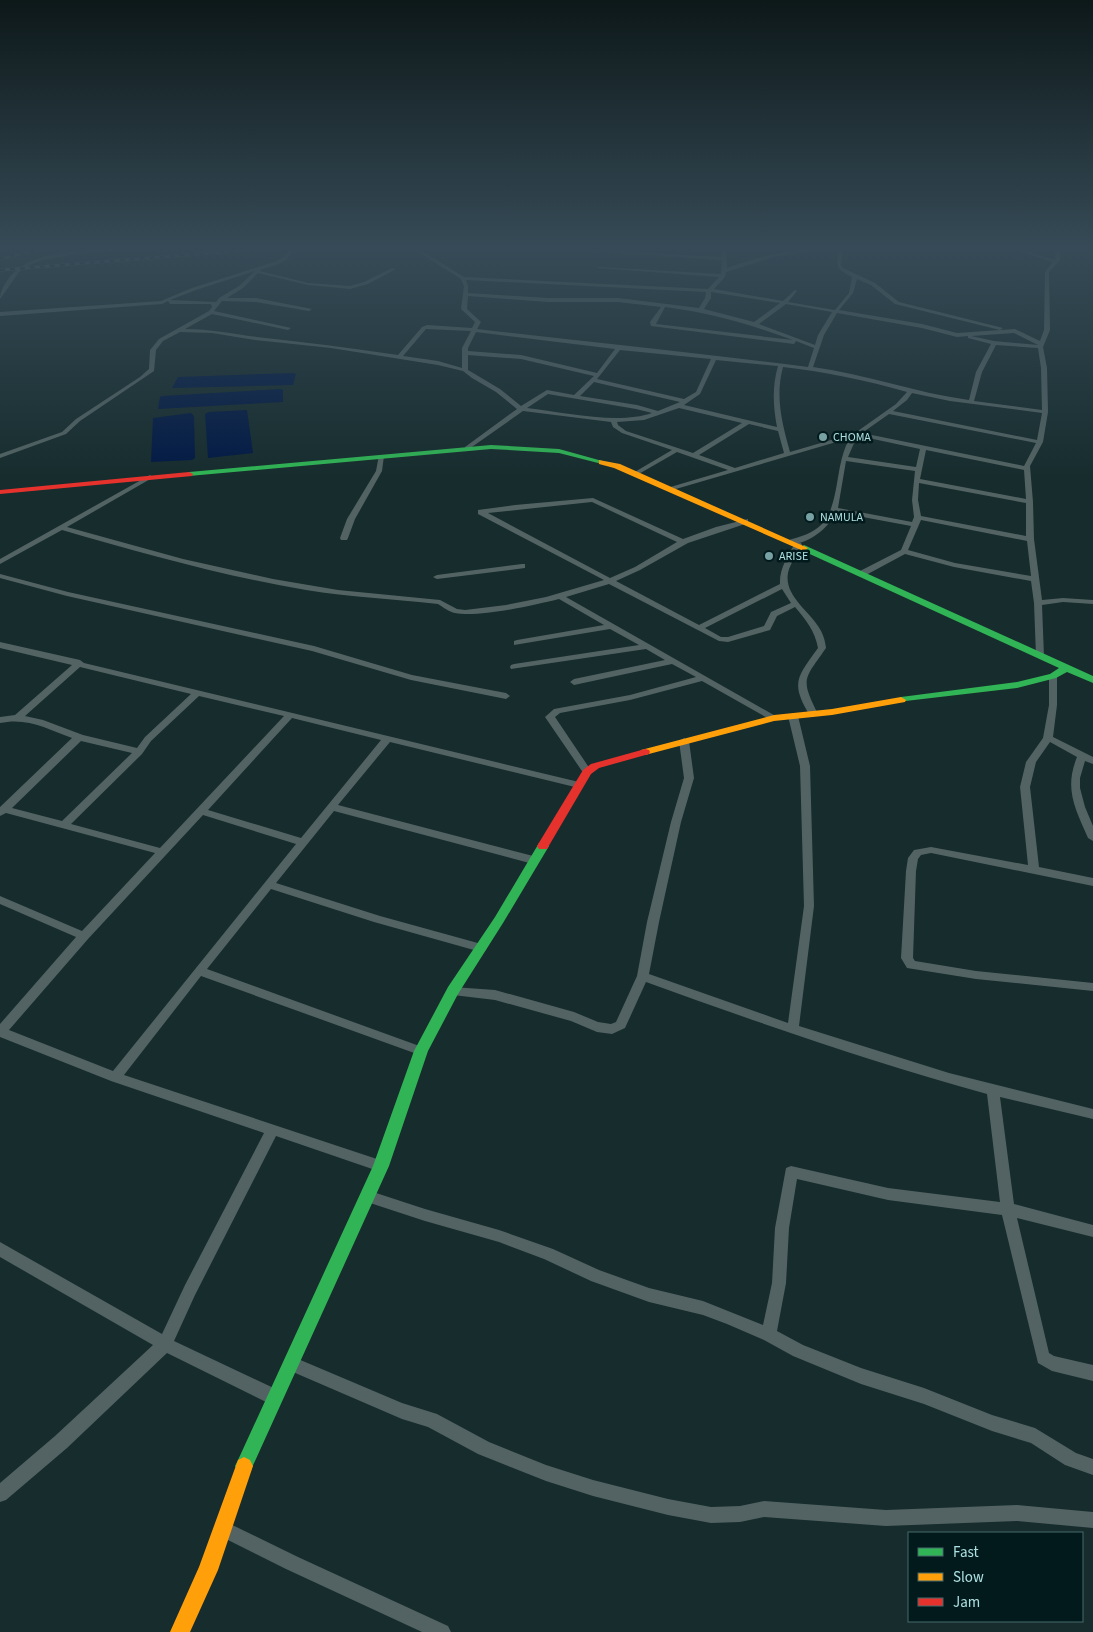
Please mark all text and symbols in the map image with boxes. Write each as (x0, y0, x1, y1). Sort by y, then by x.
place label: CHOMA (833, 429, 871, 446)
marker: CHOMA (817, 431, 829, 443)
place label: NAMULA (820, 509, 864, 526)
marker: NAMULA (804, 511, 816, 523)
place label: ARISE (779, 548, 808, 565)
marker: ARISE (763, 550, 775, 562)
legend (908, 1532, 1083, 1622)
text: Fast (953, 1542, 979, 1563)
text: Slow (953, 1567, 984, 1588)
text: Jam (953, 1592, 980, 1613)

